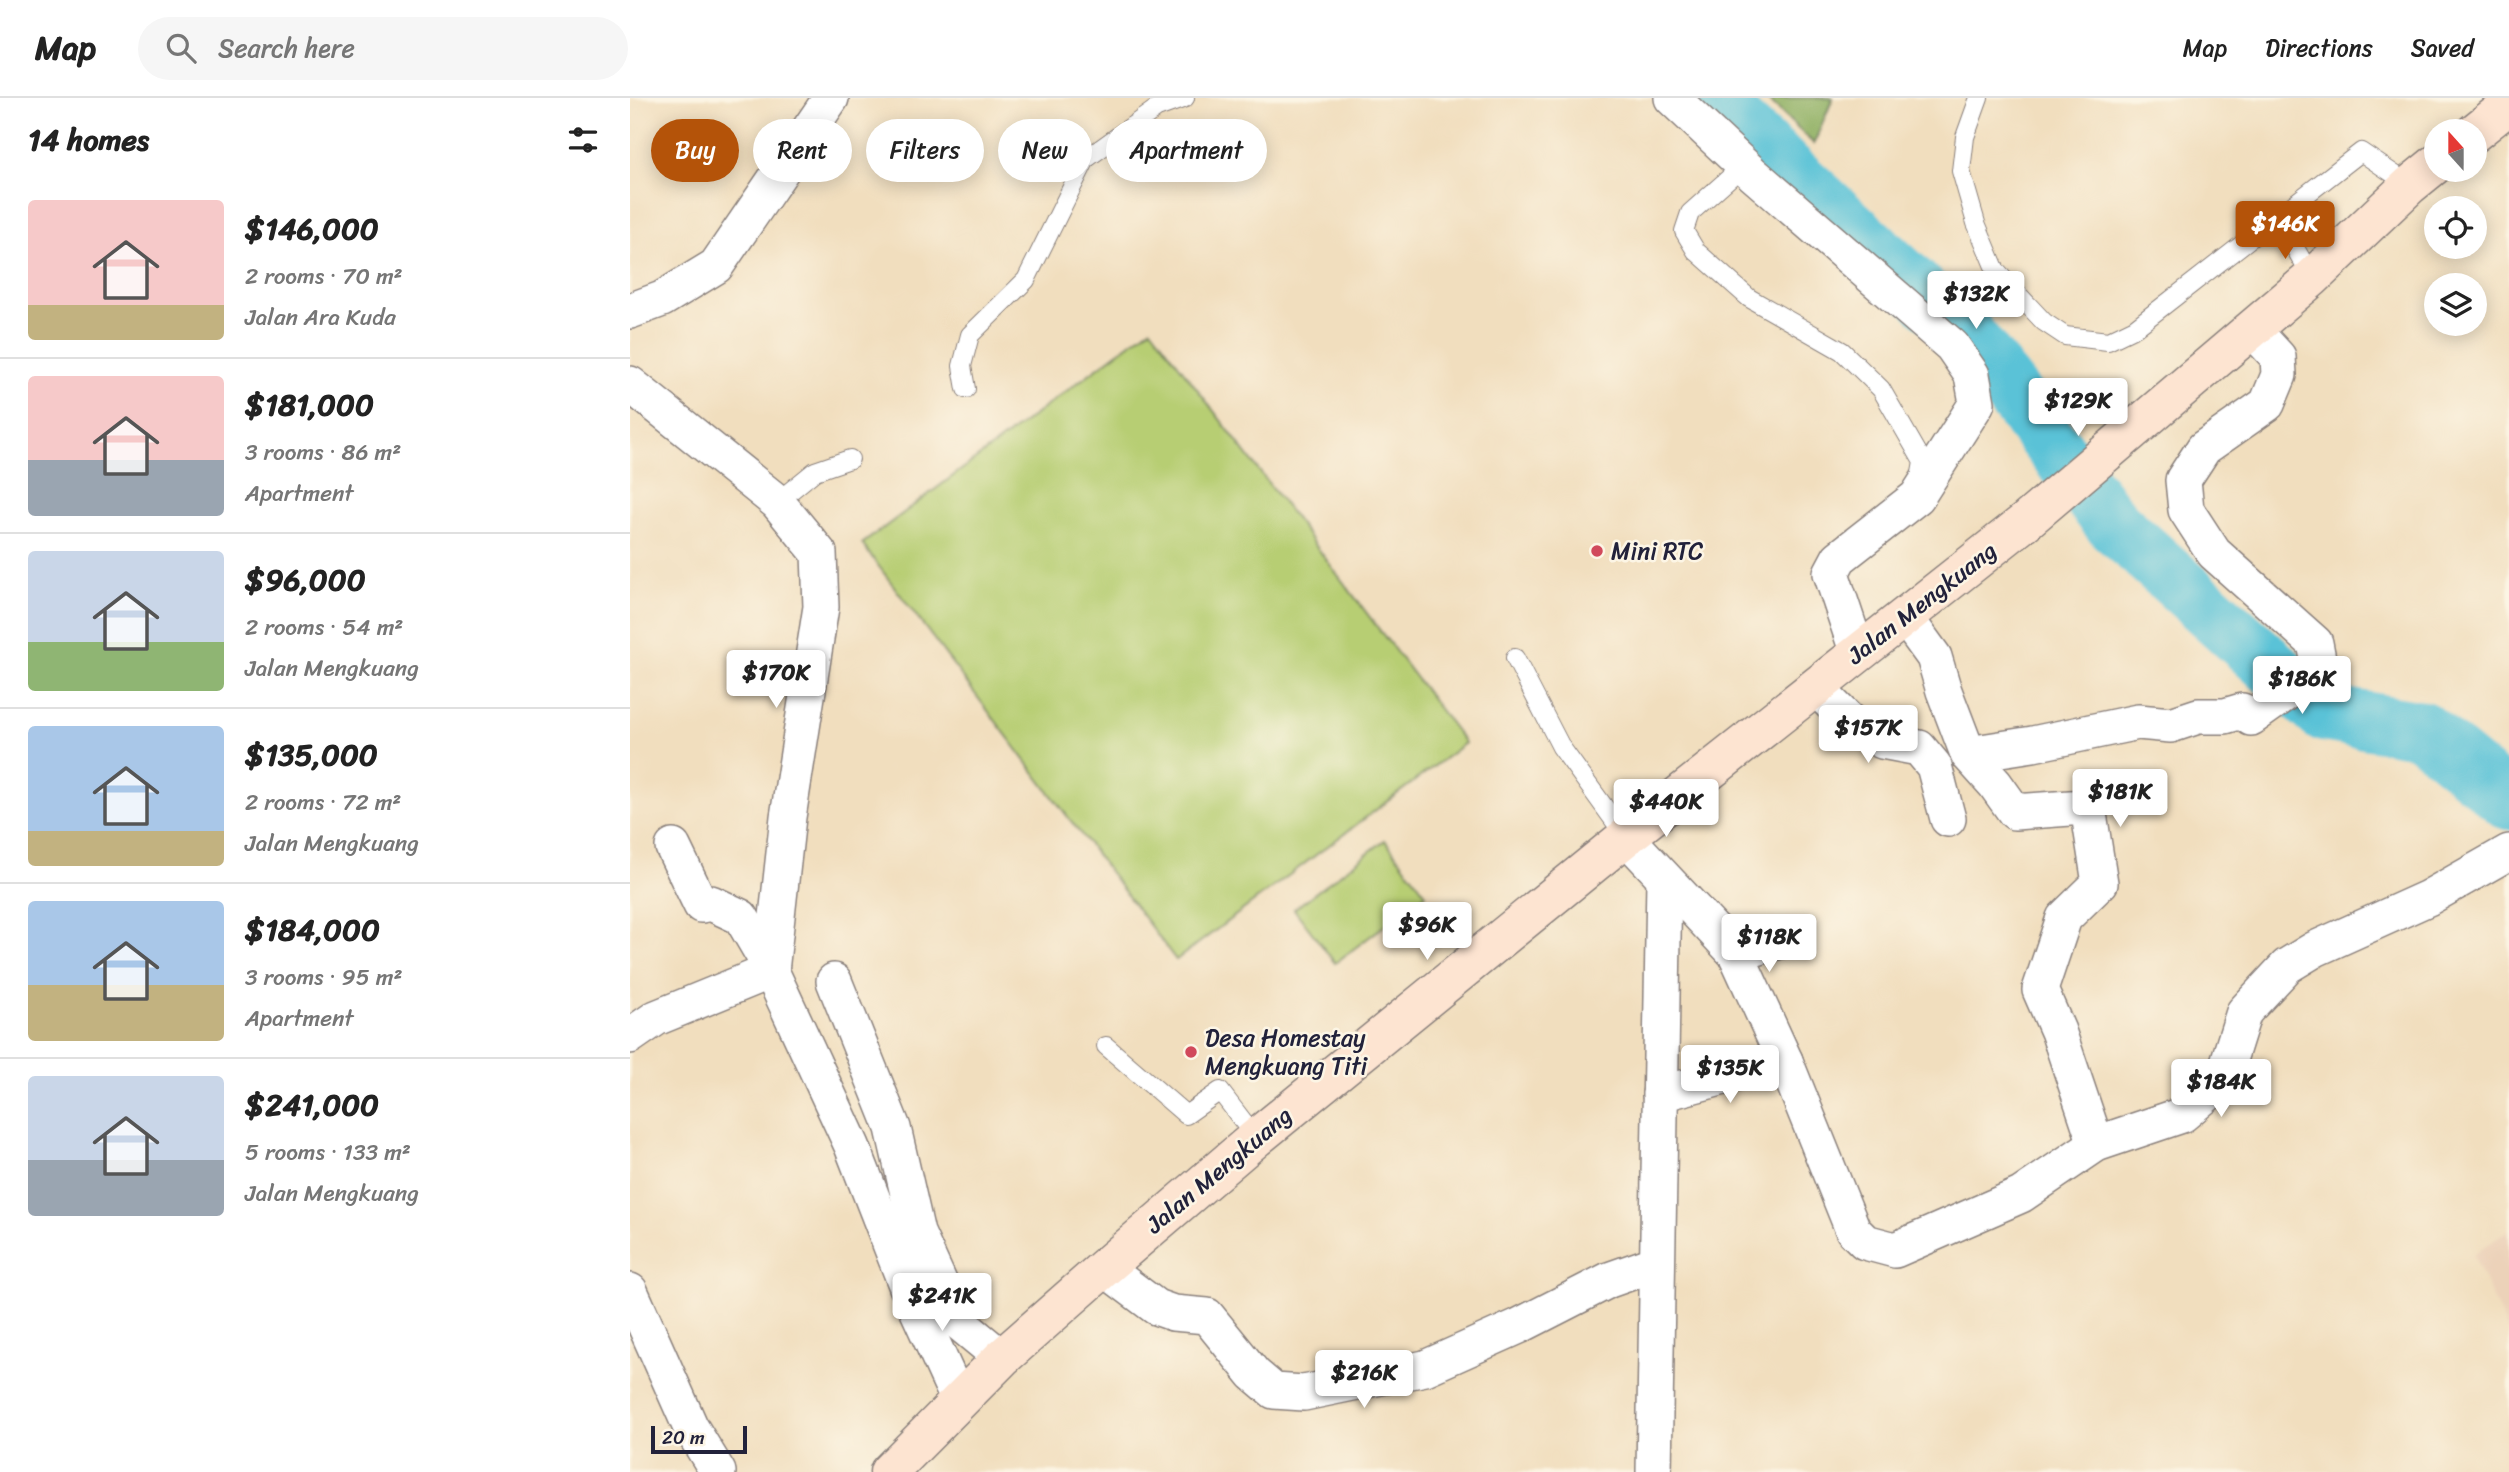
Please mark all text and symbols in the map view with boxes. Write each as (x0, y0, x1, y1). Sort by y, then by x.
search box (138, 17, 628, 80)
text: Map (35, 19, 96, 77)
text: Search here (218, 25, 355, 71)
text: Map (2183, 27, 2227, 69)
text: Directions (2265, 27, 2373, 69)
text: Saved (2411, 27, 2474, 69)
icon: search (162, 29, 200, 67)
text: 14 homes (28, 113, 149, 167)
chip: Buy (651, 119, 739, 182)
chip: Rent (753, 119, 852, 182)
chip: Filters (866, 119, 984, 182)
chip: New (998, 119, 1092, 182)
chip: Apartment (1106, 119, 1267, 182)
north arrow (2424, 119, 2487, 182)
map controls (2424, 119, 2487, 336)
icon: filters (564, 121, 602, 159)
button: locate (2424, 196, 2487, 259)
text: $146,000 (245, 202, 379, 256)
pin: $146K (2236, 202, 2334, 261)
text: $146K (2252, 203, 2318, 244)
icon: home (84, 228, 168, 312)
text: 2 rooms · 70 m² (245, 256, 403, 297)
pin: $132K (1927, 272, 2025, 331)
text: $132K (1943, 273, 2009, 314)
button: layers (2424, 273, 2487, 336)
text: Jalan Ara Kuda (245, 297, 396, 338)
text: $181,000 (245, 378, 374, 432)
pin: $129K (2029, 378, 2127, 438)
text: $129K (2045, 380, 2111, 421)
icon: home (84, 404, 168, 488)
text: 3 rooms · 86 m² (245, 432, 401, 473)
text: Apartment (245, 473, 354, 514)
place label: Mini RTC (1611, 530, 1703, 572)
street label: Jalan Mengkuang (1837, 531, 2006, 676)
marker: Mini RTC (1589, 543, 1605, 559)
text: $96,000 (245, 553, 366, 607)
icon: home (84, 579, 168, 663)
text: 2 rooms · 54 m² (245, 607, 403, 648)
text: Jalan Mengkuang (245, 648, 419, 689)
pin: $170K (727, 650, 825, 710)
text: $170K (743, 652, 810, 693)
pin: $186K (2253, 656, 2351, 716)
text: $186K (2269, 658, 2335, 699)
pin: $157K (1819, 706, 1917, 765)
text: $157K (1835, 707, 1901, 748)
text: $135,000 (245, 728, 378, 782)
icon: home (84, 754, 168, 838)
pin: $181K (2071, 770, 2169, 829)
text: $181K (2088, 771, 2152, 812)
pin: $440K (1617, 780, 1715, 839)
text: $440K (1630, 781, 1702, 822)
text: 2 rooms · 72 m² (245, 782, 401, 823)
text: Jalan Mengkuang (245, 823, 419, 864)
pin: $96K (1386, 902, 1468, 962)
text: $184,000 (245, 903, 380, 957)
text: $96K (1399, 904, 1455, 945)
pin: $118K (1720, 914, 1818, 974)
text: $118K (1737, 916, 1801, 957)
icon: home (84, 929, 168, 1013)
text: 3 rooms · 95 m² (245, 957, 402, 998)
text: Apartment (245, 998, 354, 1039)
place label: Desa Homestay Mengkuang Titi (1205, 1017, 1369, 1087)
marker: Desa Homestay Mengkuang Titi (1183, 1044, 1199, 1060)
pin: $135K (1681, 1046, 1779, 1105)
text: $135K (1697, 1047, 1763, 1088)
pin: $184K (2172, 1060, 2270, 1119)
text: $184K (2187, 1061, 2255, 1102)
text: $241,000 (245, 1078, 379, 1132)
street label: Jalan Mengkuang (1135, 1096, 1302, 1245)
icon: home (84, 1104, 168, 1188)
text: 5 rooms · 133 m² (245, 1132, 411, 1173)
text: Jalan Mengkuang (245, 1173, 419, 1214)
pin: $241K (893, 1274, 991, 1333)
text: $241K (909, 1275, 975, 1316)
pin: $216K (1315, 1350, 1413, 1410)
text: $216K (1331, 1352, 1397, 1393)
text: 20 m (662, 1421, 705, 1454)
scale bar (651, 1423, 747, 1455)

